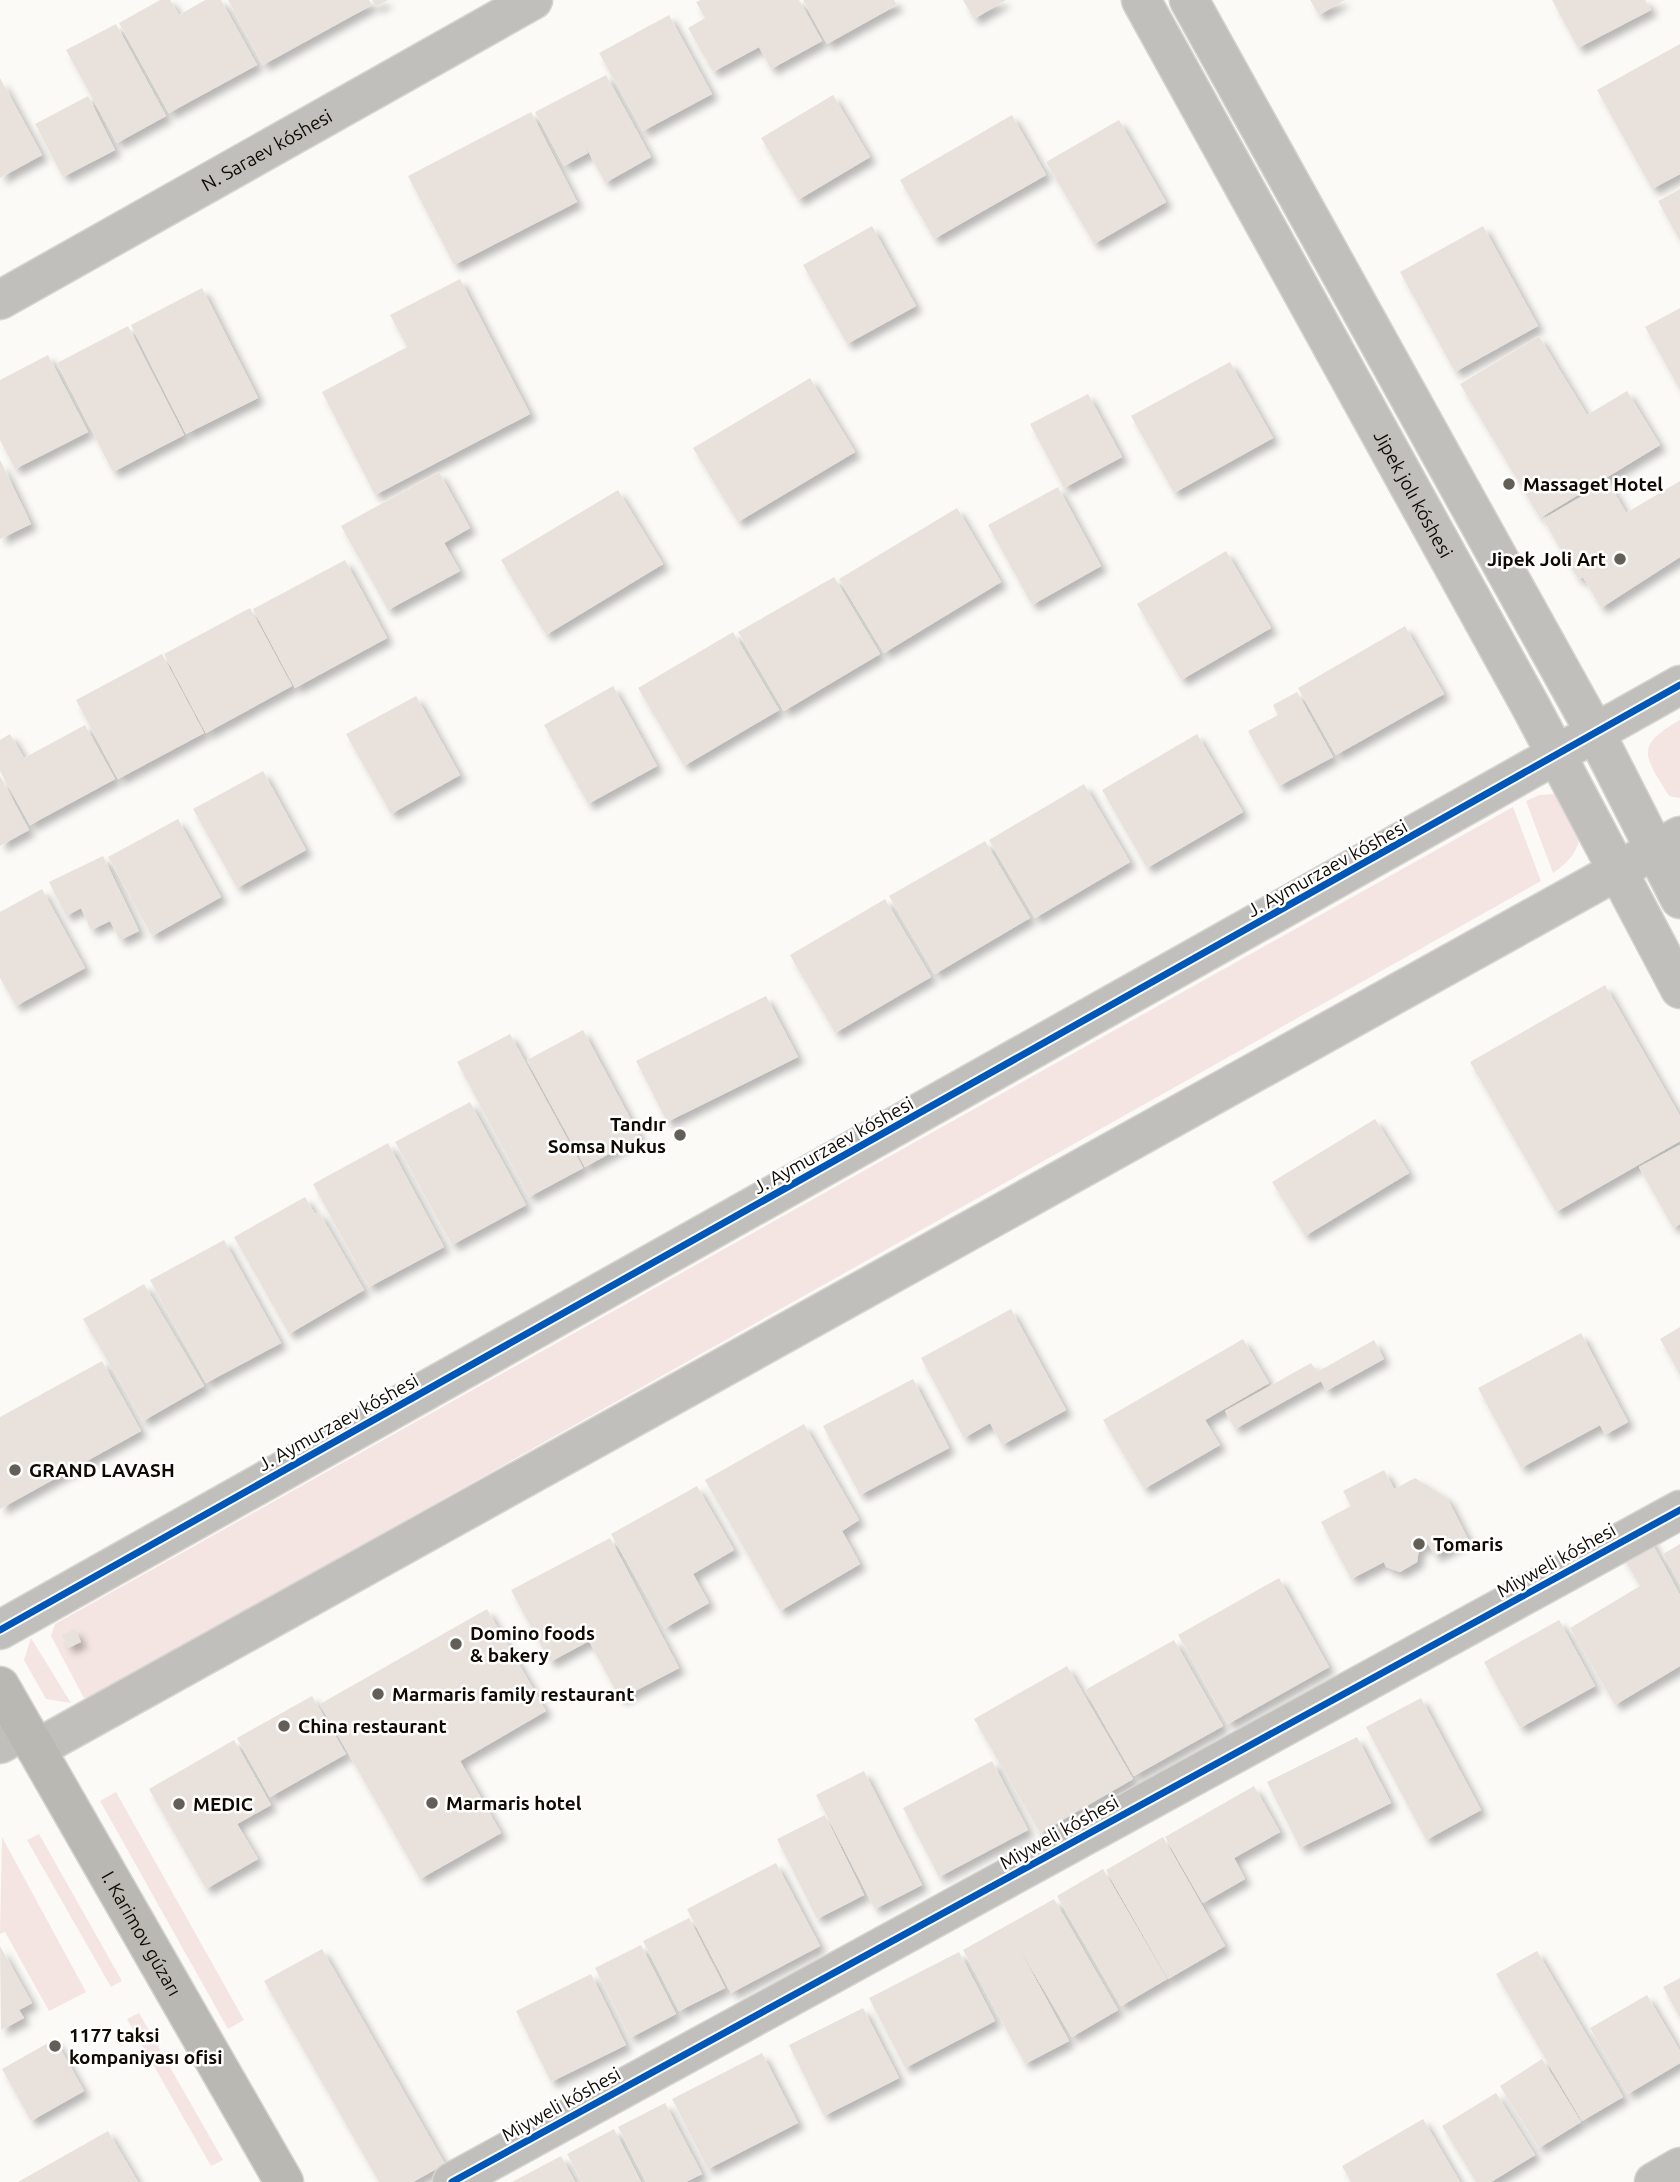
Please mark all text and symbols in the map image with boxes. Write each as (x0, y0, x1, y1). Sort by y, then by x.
street label: N. Saraev kóshesi (198, 104, 336, 195)
street label: Jipek jolı kóshesi (1369, 426, 1457, 561)
place label: Massaget Hotel (1523, 473, 1663, 495)
marker: Massaget Hotel (1501, 476, 1517, 492)
place label: Jipek Joli Art (1487, 548, 1606, 570)
marker: Jipek Joli Art (1612, 551, 1628, 567)
street label: J. Aymurzaev kóshesi (1243, 815, 1411, 921)
street label: J. Aymurzaev kóshesi (749, 1092, 917, 1198)
place label: Tandır Somsa Nukus (548, 1113, 666, 1157)
marker: Tandır Somsa Nukus (672, 1127, 688, 1143)
street label: J. Aymurzaev kóshesi (254, 1369, 422, 1475)
place label: GRAND LAVASH (29, 1459, 175, 1481)
marker: GRAND LAVASH (7, 1462, 23, 1478)
street label: Miyweli kóshesi (1493, 1518, 1619, 1602)
place label: Tomaris (1433, 1533, 1503, 1555)
marker: Tomaris (1411, 1536, 1427, 1552)
place label: Domino foods & bakery (470, 1622, 595, 1666)
marker: Domino foods & bakery (448, 1636, 464, 1652)
place label: Marmaris family restaurant (392, 1683, 634, 1705)
marker: Marmaris family restaurant (370, 1686, 386, 1702)
place label: China restaurant (298, 1715, 447, 1737)
marker: China restaurant (276, 1718, 292, 1734)
street label: Miyweli kóshesi (996, 1790, 1122, 1874)
place label: Marmaris hotel (446, 1792, 582, 1814)
place label: MEDIC (193, 1793, 253, 1815)
marker: Marmaris hotel (424, 1795, 440, 1811)
marker: MEDIC (171, 1796, 187, 1812)
street label: I. Karimov gúzarı (97, 1867, 186, 2000)
place label: 1177 taksi kompaniyası ofisi (69, 2024, 222, 2068)
marker: 1177 taksi kompaniyası ofisi (47, 2038, 63, 2054)
street label: Miyweli kóshesi (498, 2062, 624, 2146)

